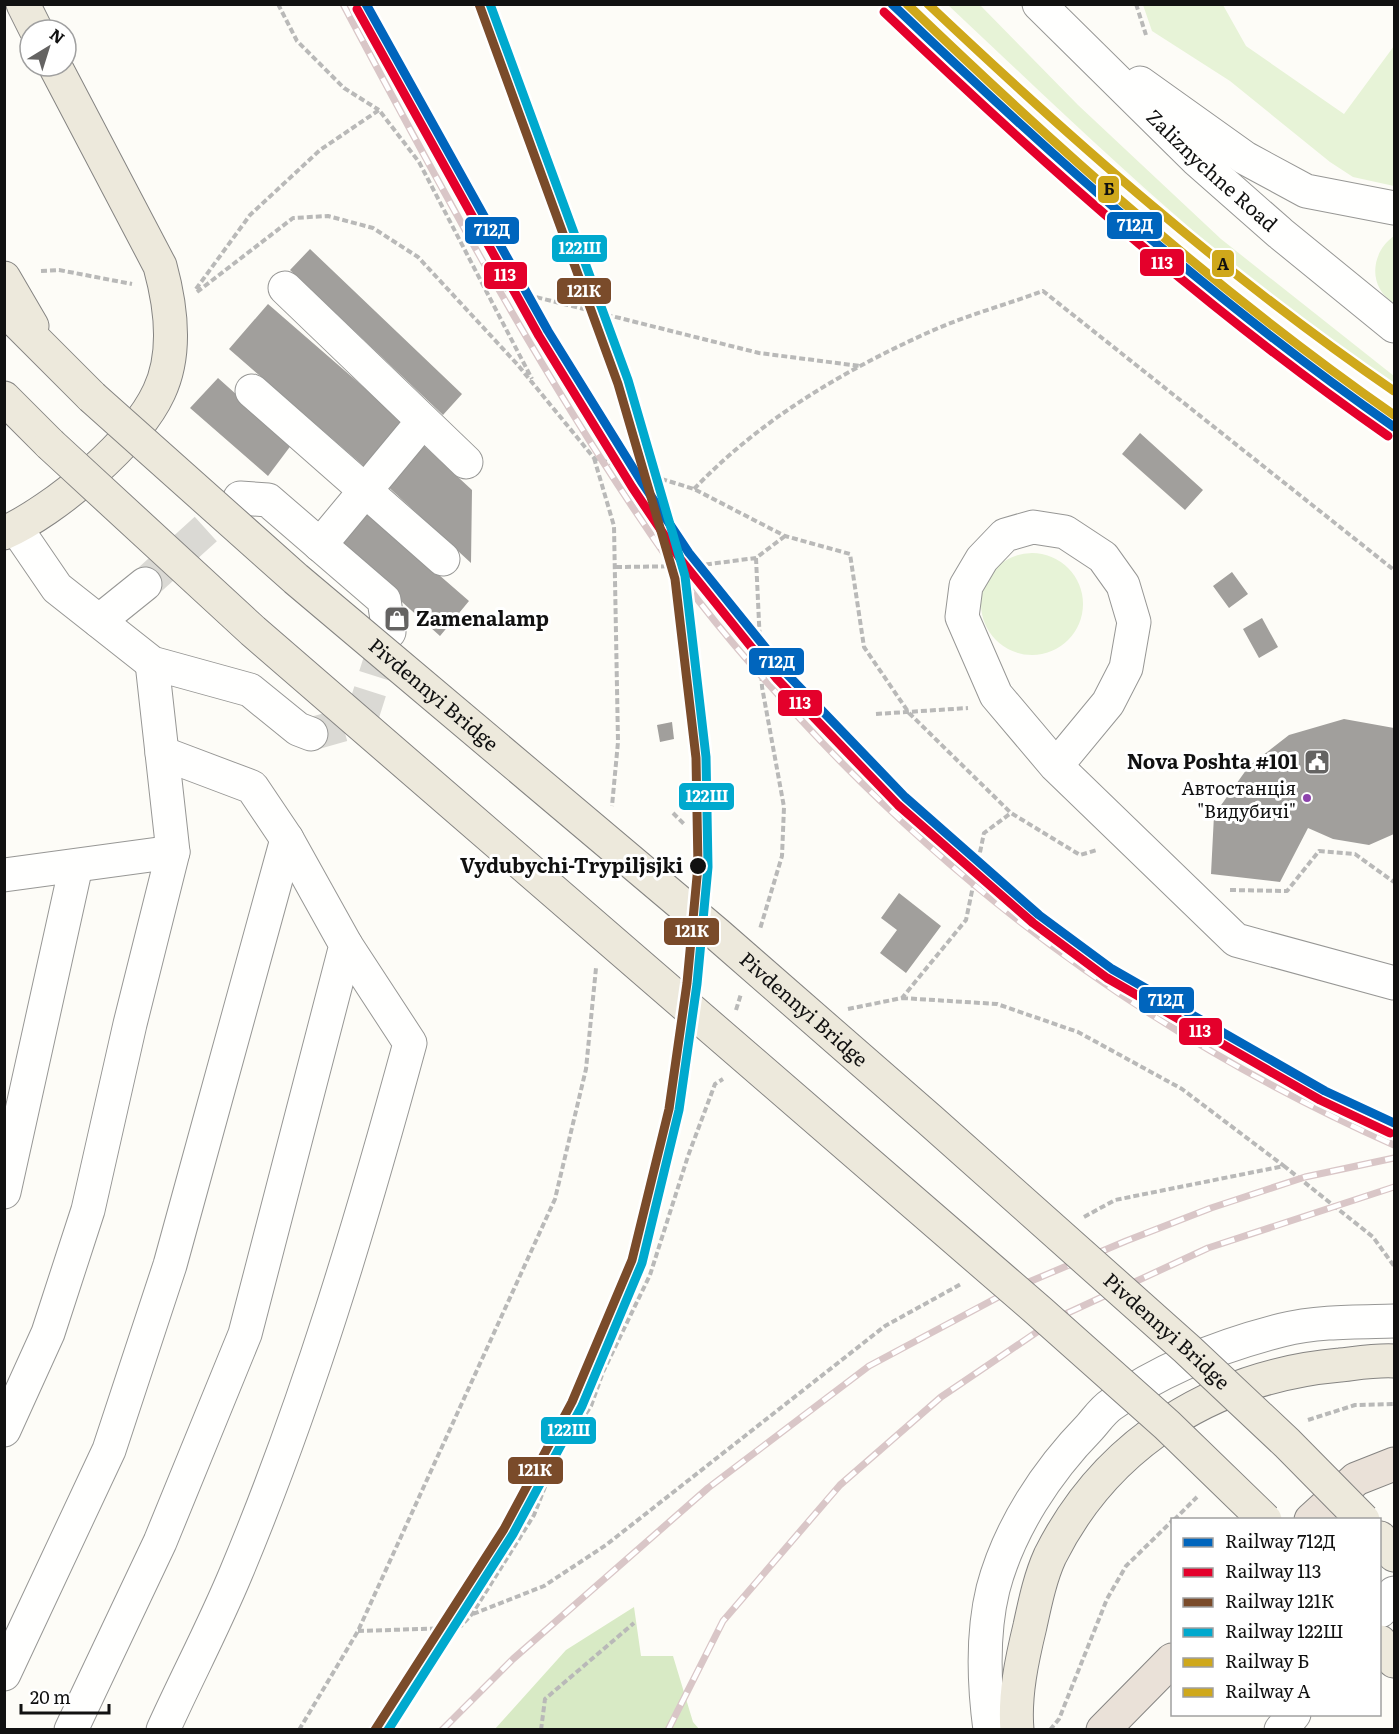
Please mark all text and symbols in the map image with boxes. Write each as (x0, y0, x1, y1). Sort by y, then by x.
north arrow (18, 18, 78, 78)
text: N (45, 22, 71, 49)
street label: Zaliznychne Road (1140, 101, 1285, 237)
line badge: Б (1097, 175, 1120, 204)
text: Б (1103, 176, 1115, 200)
line badge: 712Д (1106, 211, 1163, 240)
text: 712Д (1117, 212, 1153, 236)
line badge: 712Д (464, 216, 520, 245)
text: 712Д (474, 217, 510, 241)
line badge: 122Ш (551, 234, 608, 263)
text: 122Ш (559, 235, 601, 259)
line badge: 113 (1139, 248, 1185, 277)
line badge: A (1211, 249, 1235, 278)
text: 113 (1151, 250, 1173, 274)
text: A (1217, 251, 1229, 275)
line badge: 113 (483, 261, 528, 290)
text: 113 (494, 262, 516, 286)
line badge: 121К (556, 277, 612, 305)
text: 121К (567, 278, 602, 302)
place label: Zamenalamp (416, 602, 549, 632)
shop icon: Zamenalamp (382, 604, 412, 634)
street label: Pivdennyi Bridge (363, 630, 506, 757)
line badge: 712Д (748, 647, 805, 676)
text: 712Д (759, 649, 795, 673)
line badge: 113 (777, 689, 823, 717)
text: 113 (789, 690, 811, 714)
place label: Nova Poshta #101 (1127, 745, 1298, 775)
public building icon: Nova Poshta #101 (1302, 747, 1332, 777)
place label: Автостанція "Видубичі" (1182, 774, 1296, 824)
line badge: 122Ш (678, 782, 735, 811)
text: 122Ш (686, 783, 728, 807)
marker: Автостанція "Видубичі" (1301, 792, 1313, 804)
place label: Vydubychi-Trypiljsjki (460, 849, 683, 879)
marker: Vydubychi-Trypiljsjki (688, 856, 708, 876)
line badge: 121К (663, 917, 720, 946)
text: 121К (675, 918, 710, 942)
street label: Pivdennyi Bridge (734, 944, 876, 1073)
line badge: 712Д (1138, 986, 1195, 1014)
text: 712Д (1148, 987, 1184, 1011)
line badge: 113 (1178, 1017, 1223, 1046)
text: 113 (1189, 1018, 1211, 1042)
street label: Pivdennyi Bridge (1098, 1264, 1238, 1395)
line badge: 122Ш (540, 1416, 597, 1445)
text: 122Ш (548, 1417, 590, 1441)
line badge: 121К (507, 1456, 564, 1485)
text: 121К (518, 1457, 553, 1481)
legend (1171, 1518, 1381, 1716)
text: Railway 712Д (1225, 1527, 1336, 1554)
text: Railway 113 (1225, 1557, 1322, 1584)
text: Railway 121К (1225, 1587, 1334, 1614)
text: Railway 122Ш (1225, 1617, 1344, 1644)
text: Railway Б (1225, 1647, 1309, 1674)
scale bar (21, 1677, 110, 1715)
text: Railway A (1225, 1677, 1310, 1704)
text: 20 m (30, 1683, 71, 1710)

